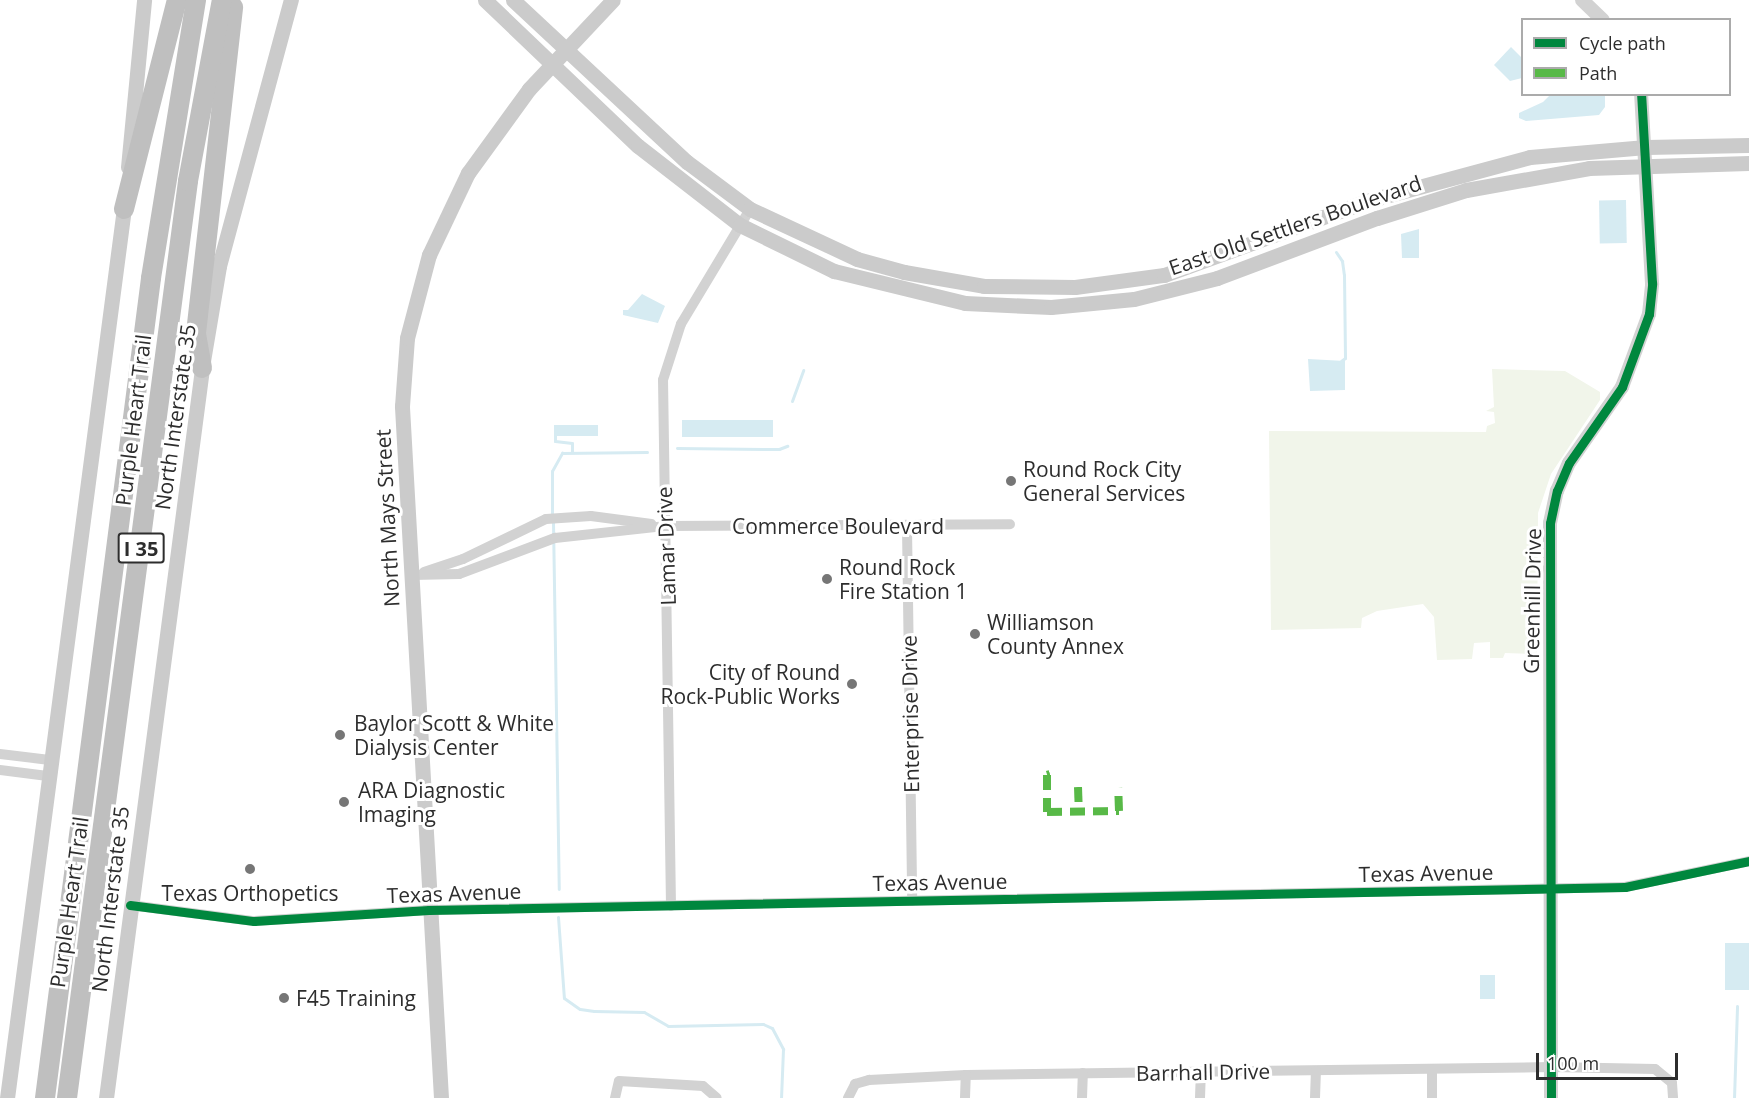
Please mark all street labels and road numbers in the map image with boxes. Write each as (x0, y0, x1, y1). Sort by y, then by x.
street label: East Old Settlers Boulevard (1165, 170, 1425, 280)
street label: North Interstate 35 (149, 322, 201, 512)
street label: Purple Heart Trail (110, 333, 156, 507)
street label: North Mays Street (370, 428, 404, 608)
street label: Lamar Drive (651, 486, 681, 606)
street label: Commerce Boulevard (732, 513, 944, 539)
street label: Greenhill Drive (1518, 528, 1546, 674)
road number: I 35 (117, 531, 165, 565)
street label: Enterprise Drive (896, 635, 924, 793)
street label: North Interstate 35 (86, 804, 134, 994)
street label: Purple Heart Trail (45, 815, 93, 989)
street label: Texas Avenue (1358, 859, 1494, 887)
street label: Texas Avenue (872, 868, 1008, 896)
street label: Texas Avenue (386, 878, 522, 908)
street label: Barrhall Drive (1136, 1058, 1270, 1086)

